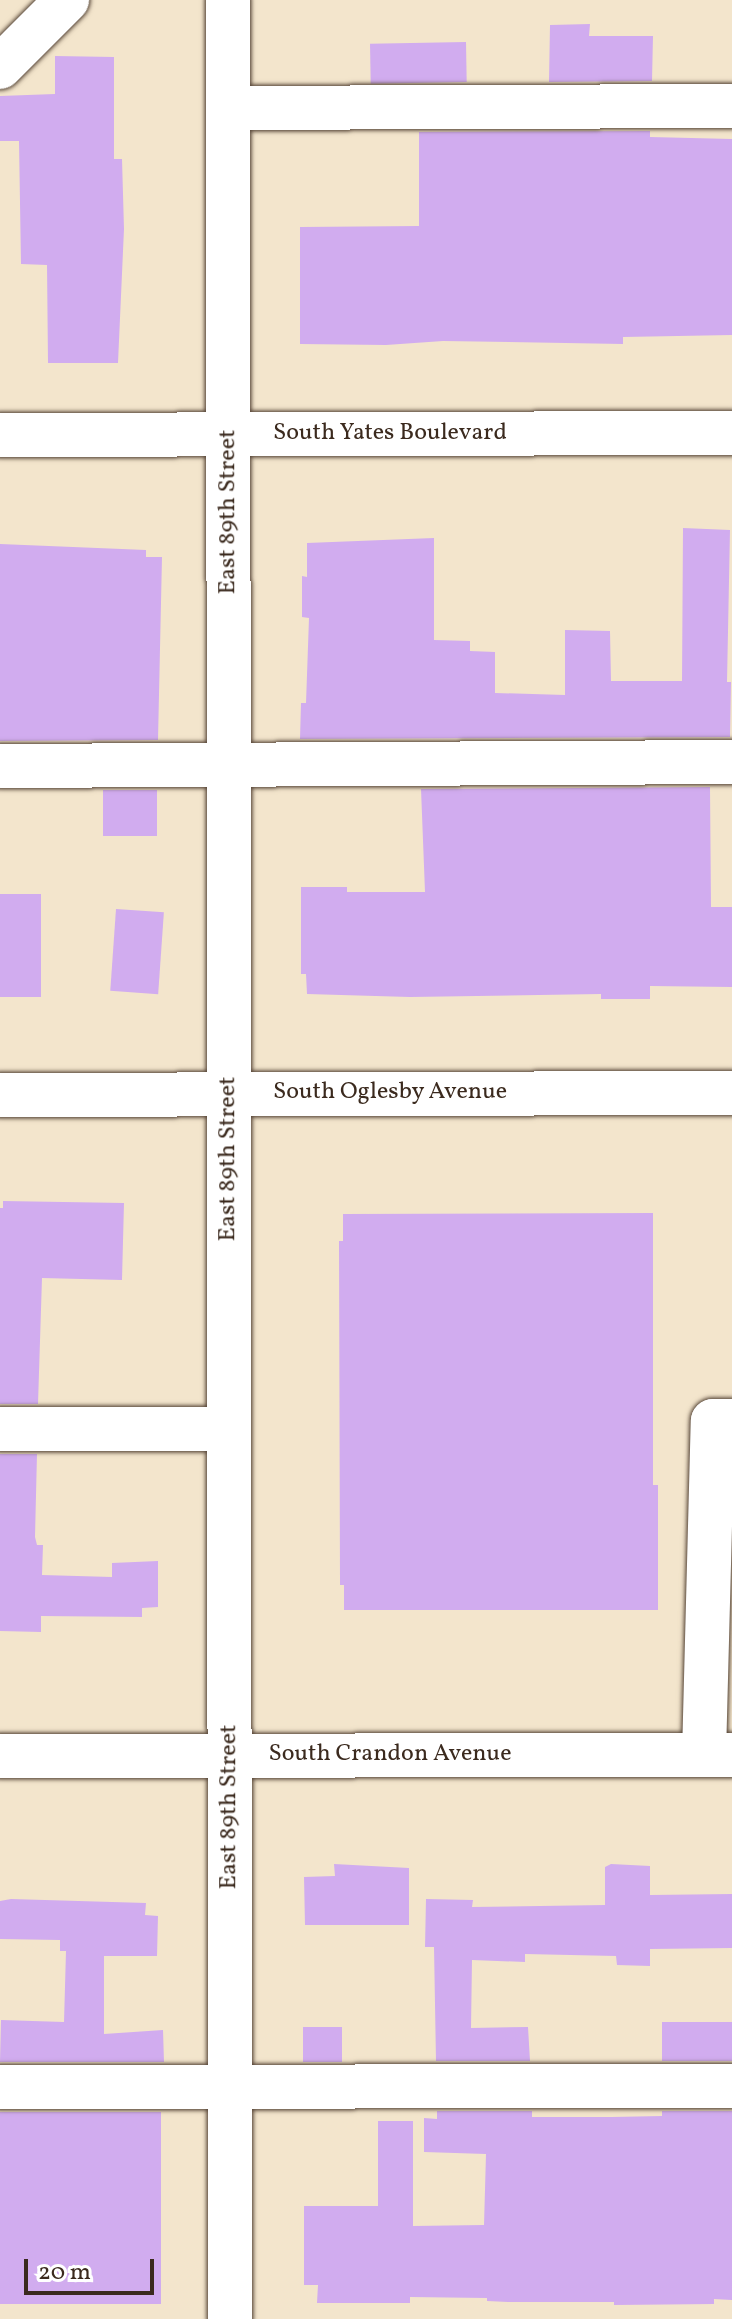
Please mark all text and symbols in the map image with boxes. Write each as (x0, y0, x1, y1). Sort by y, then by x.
street label: South Yates Boulevard (273, 420, 507, 448)
street label: East 89th Street (215, 430, 243, 594)
street label: East 89th Street (215, 1077, 243, 1241)
street label: South Oglesby Avenue (273, 1079, 507, 1107)
street label: East 89th Street (216, 1725, 244, 1889)
street label: South Crandon Avenue (268, 1741, 512, 1769)
scale bar (28, 2243, 158, 2293)
text: 20 m (38, 2256, 91, 2290)

